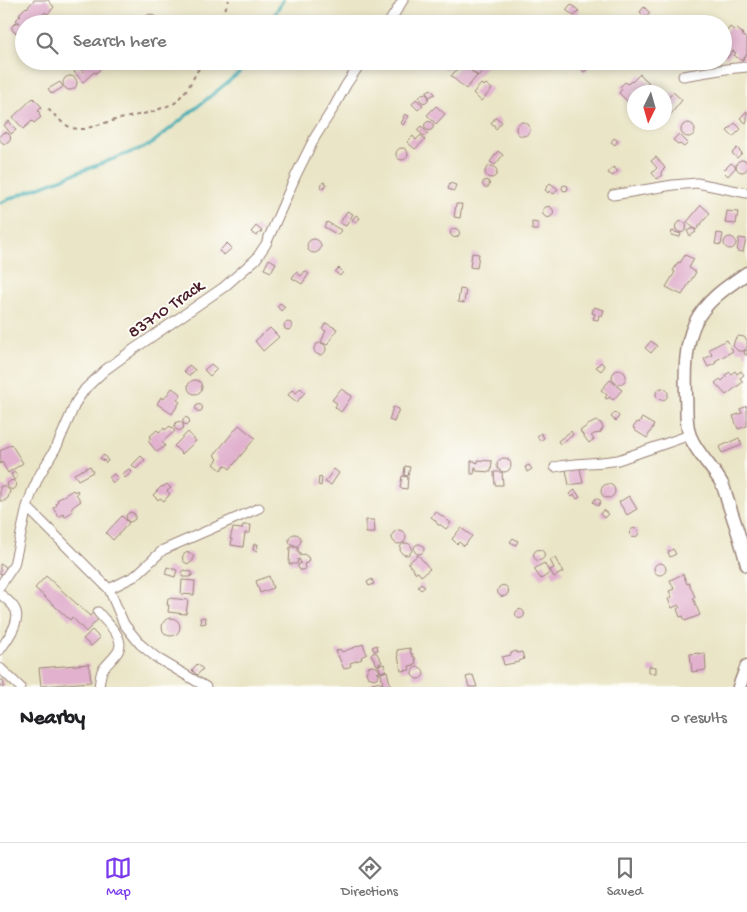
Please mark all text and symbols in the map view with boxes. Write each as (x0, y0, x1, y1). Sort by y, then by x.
search box (15, 15, 732, 70)
icon: search (33, 29, 61, 57)
text: Search here (73, 31, 167, 54)
north arrow (627, 85, 672, 130)
street label: 83710 Track (124, 275, 210, 344)
text: Nearby (20, 707, 85, 732)
text: 0 results (671, 710, 727, 729)
tab: Map (104, 854, 132, 901)
tab: Directions (341, 854, 398, 901)
tab: Saved (607, 854, 643, 901)

